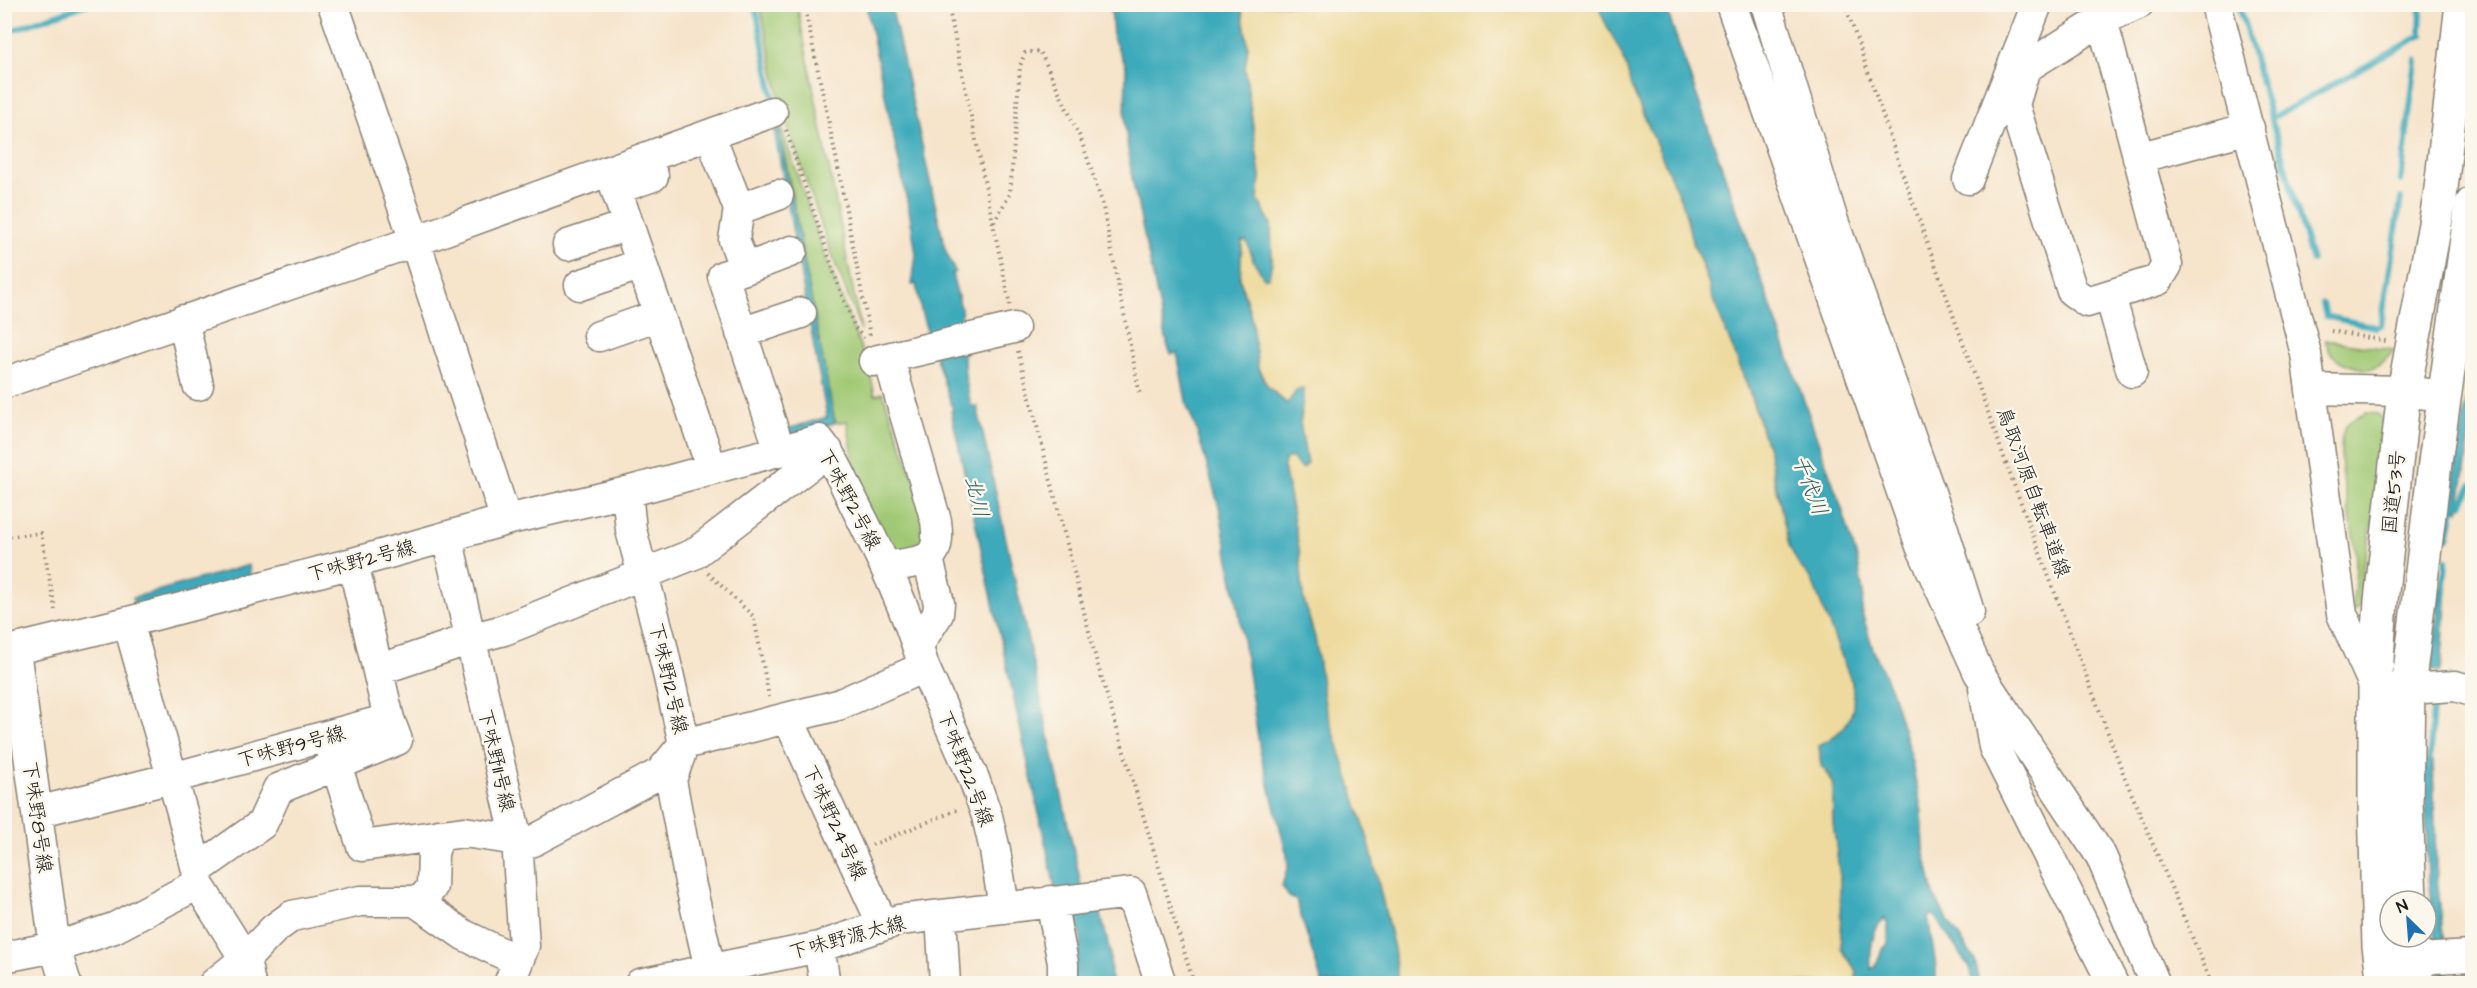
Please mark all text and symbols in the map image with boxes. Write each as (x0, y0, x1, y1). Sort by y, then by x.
street label: 鳥取河原自転車道線 (1989, 403, 2077, 582)
street label: 下味野2号線 (811, 444, 888, 555)
street label: 国道53号 (2376, 449, 2412, 536)
water label: 千代川 (1785, 451, 1834, 520)
water label: 北川 (958, 473, 995, 521)
street label: 下味野2号線 (304, 533, 419, 589)
street label: 下味野12号線 (642, 620, 694, 737)
street label: 下味野11号線 (471, 706, 521, 815)
street label: 下味野22号線 (930, 706, 1000, 831)
street label: 下味野9号線 (234, 719, 349, 775)
street label: 下味野8号線 (15, 759, 59, 875)
street label: 下味野24号線 (795, 760, 873, 885)
north arrow (2378, 889, 2438, 949)
text: N (2393, 894, 2411, 918)
street label: 下味野源太線 (786, 909, 909, 967)

